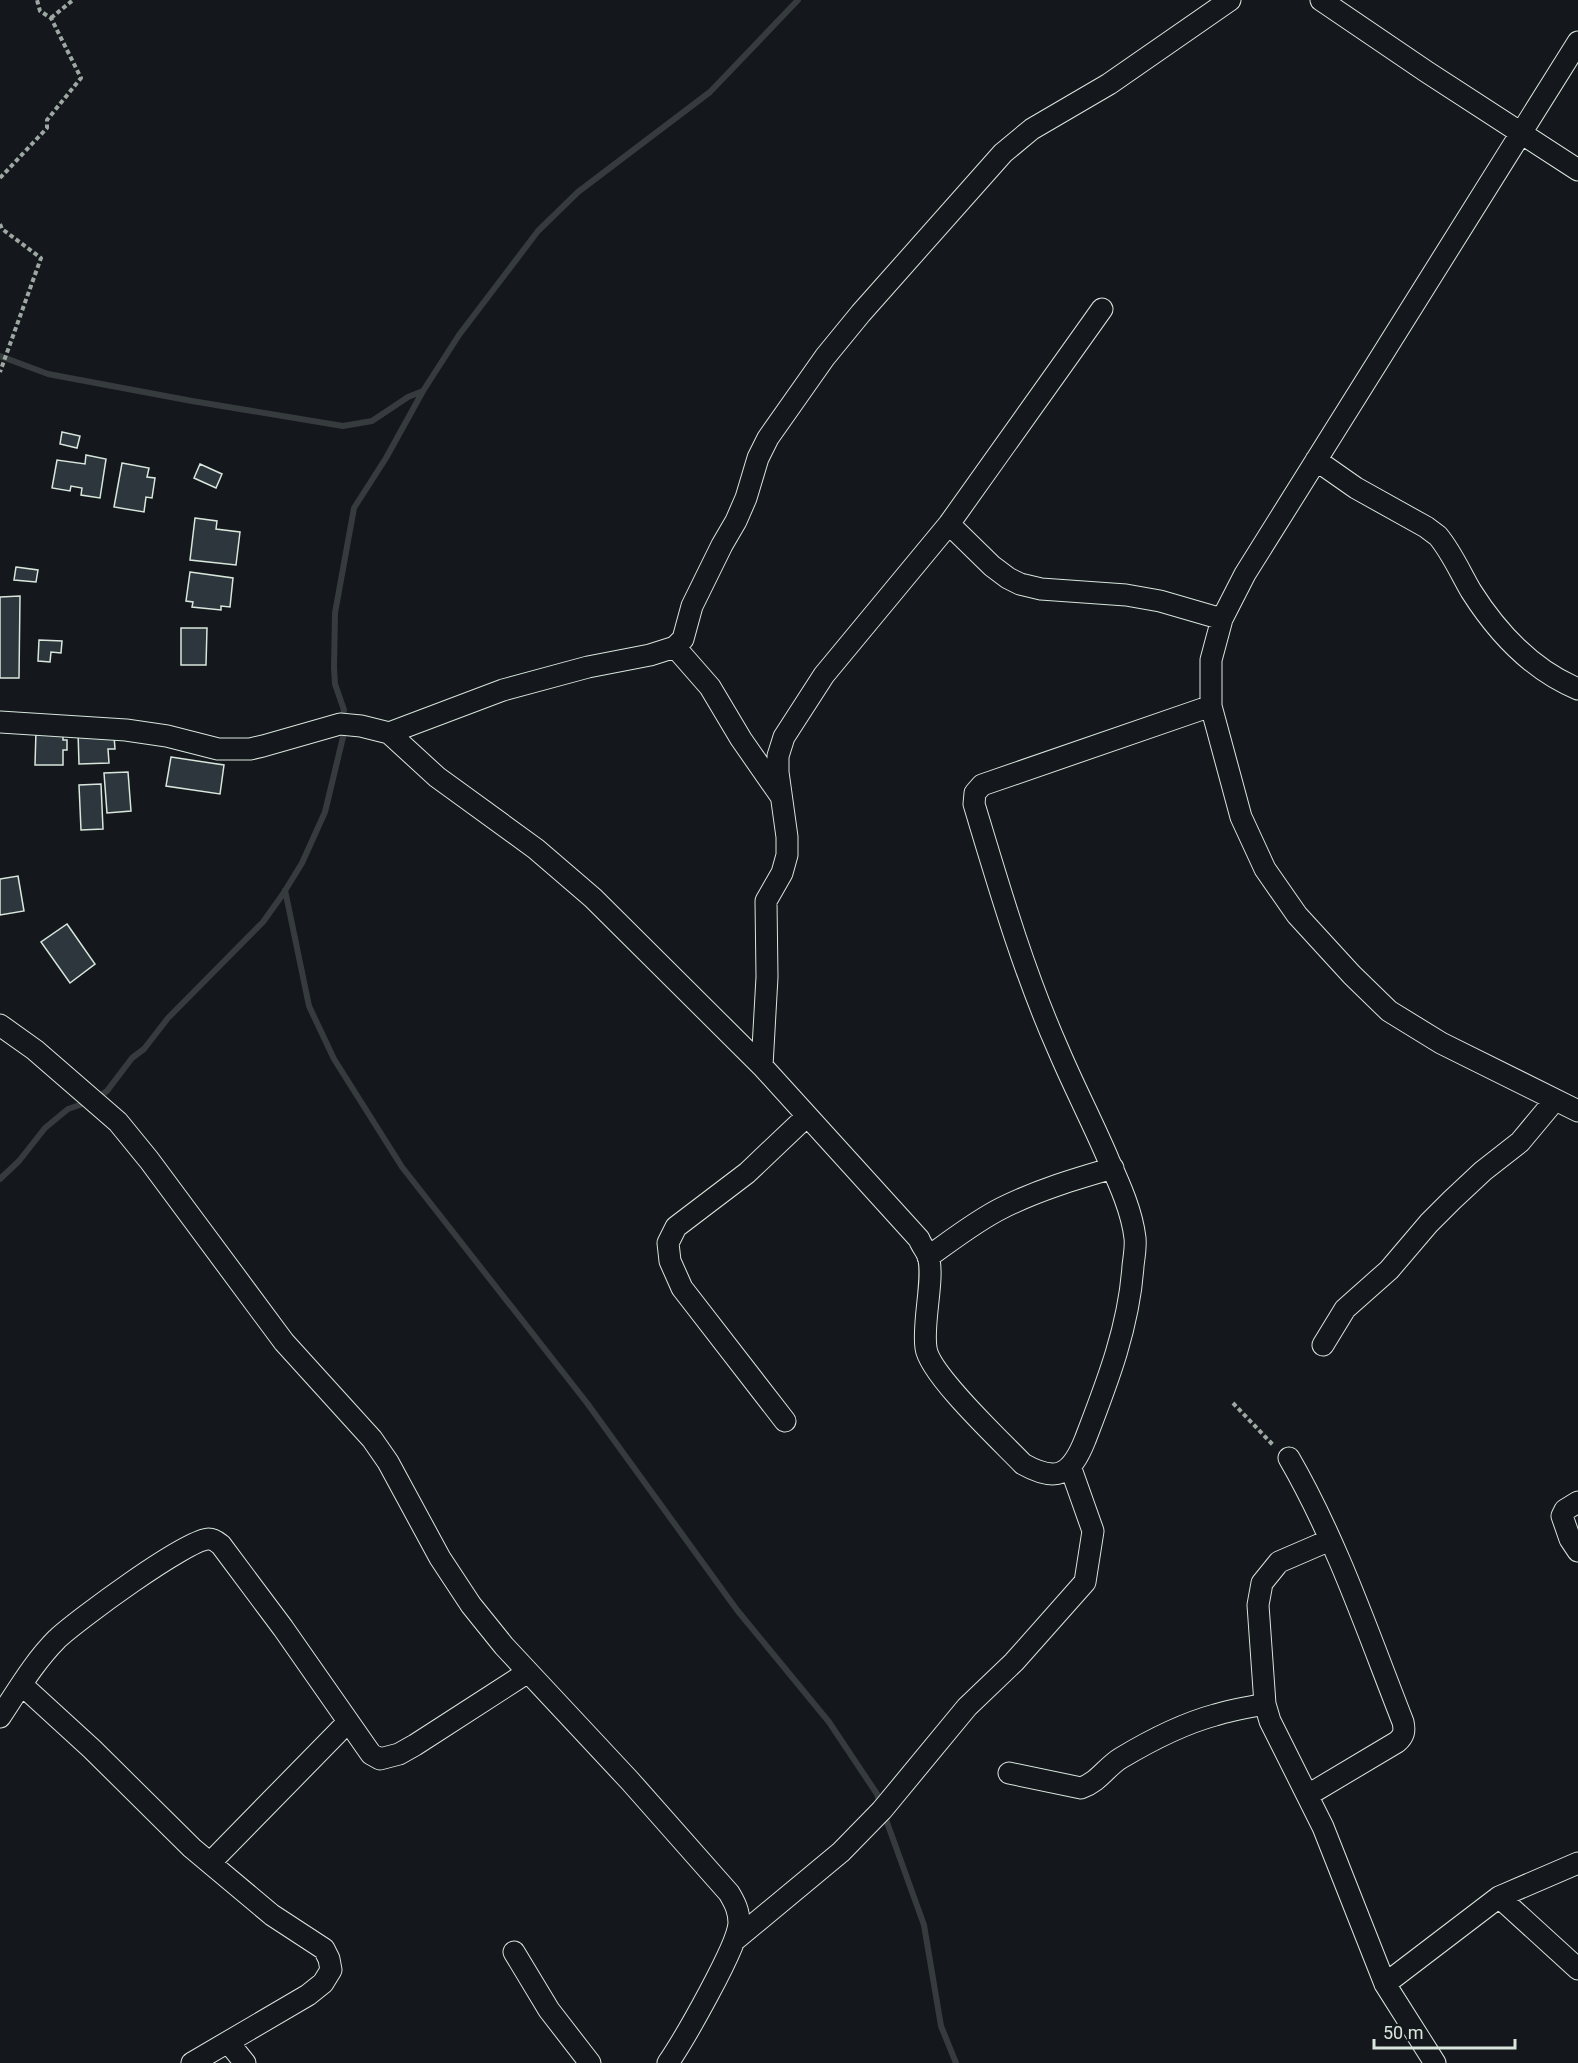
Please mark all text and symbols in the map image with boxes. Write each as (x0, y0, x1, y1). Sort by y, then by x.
scale bar (1374, 2012, 1515, 2050)
text: 50 m (1383, 2022, 1423, 2043)

